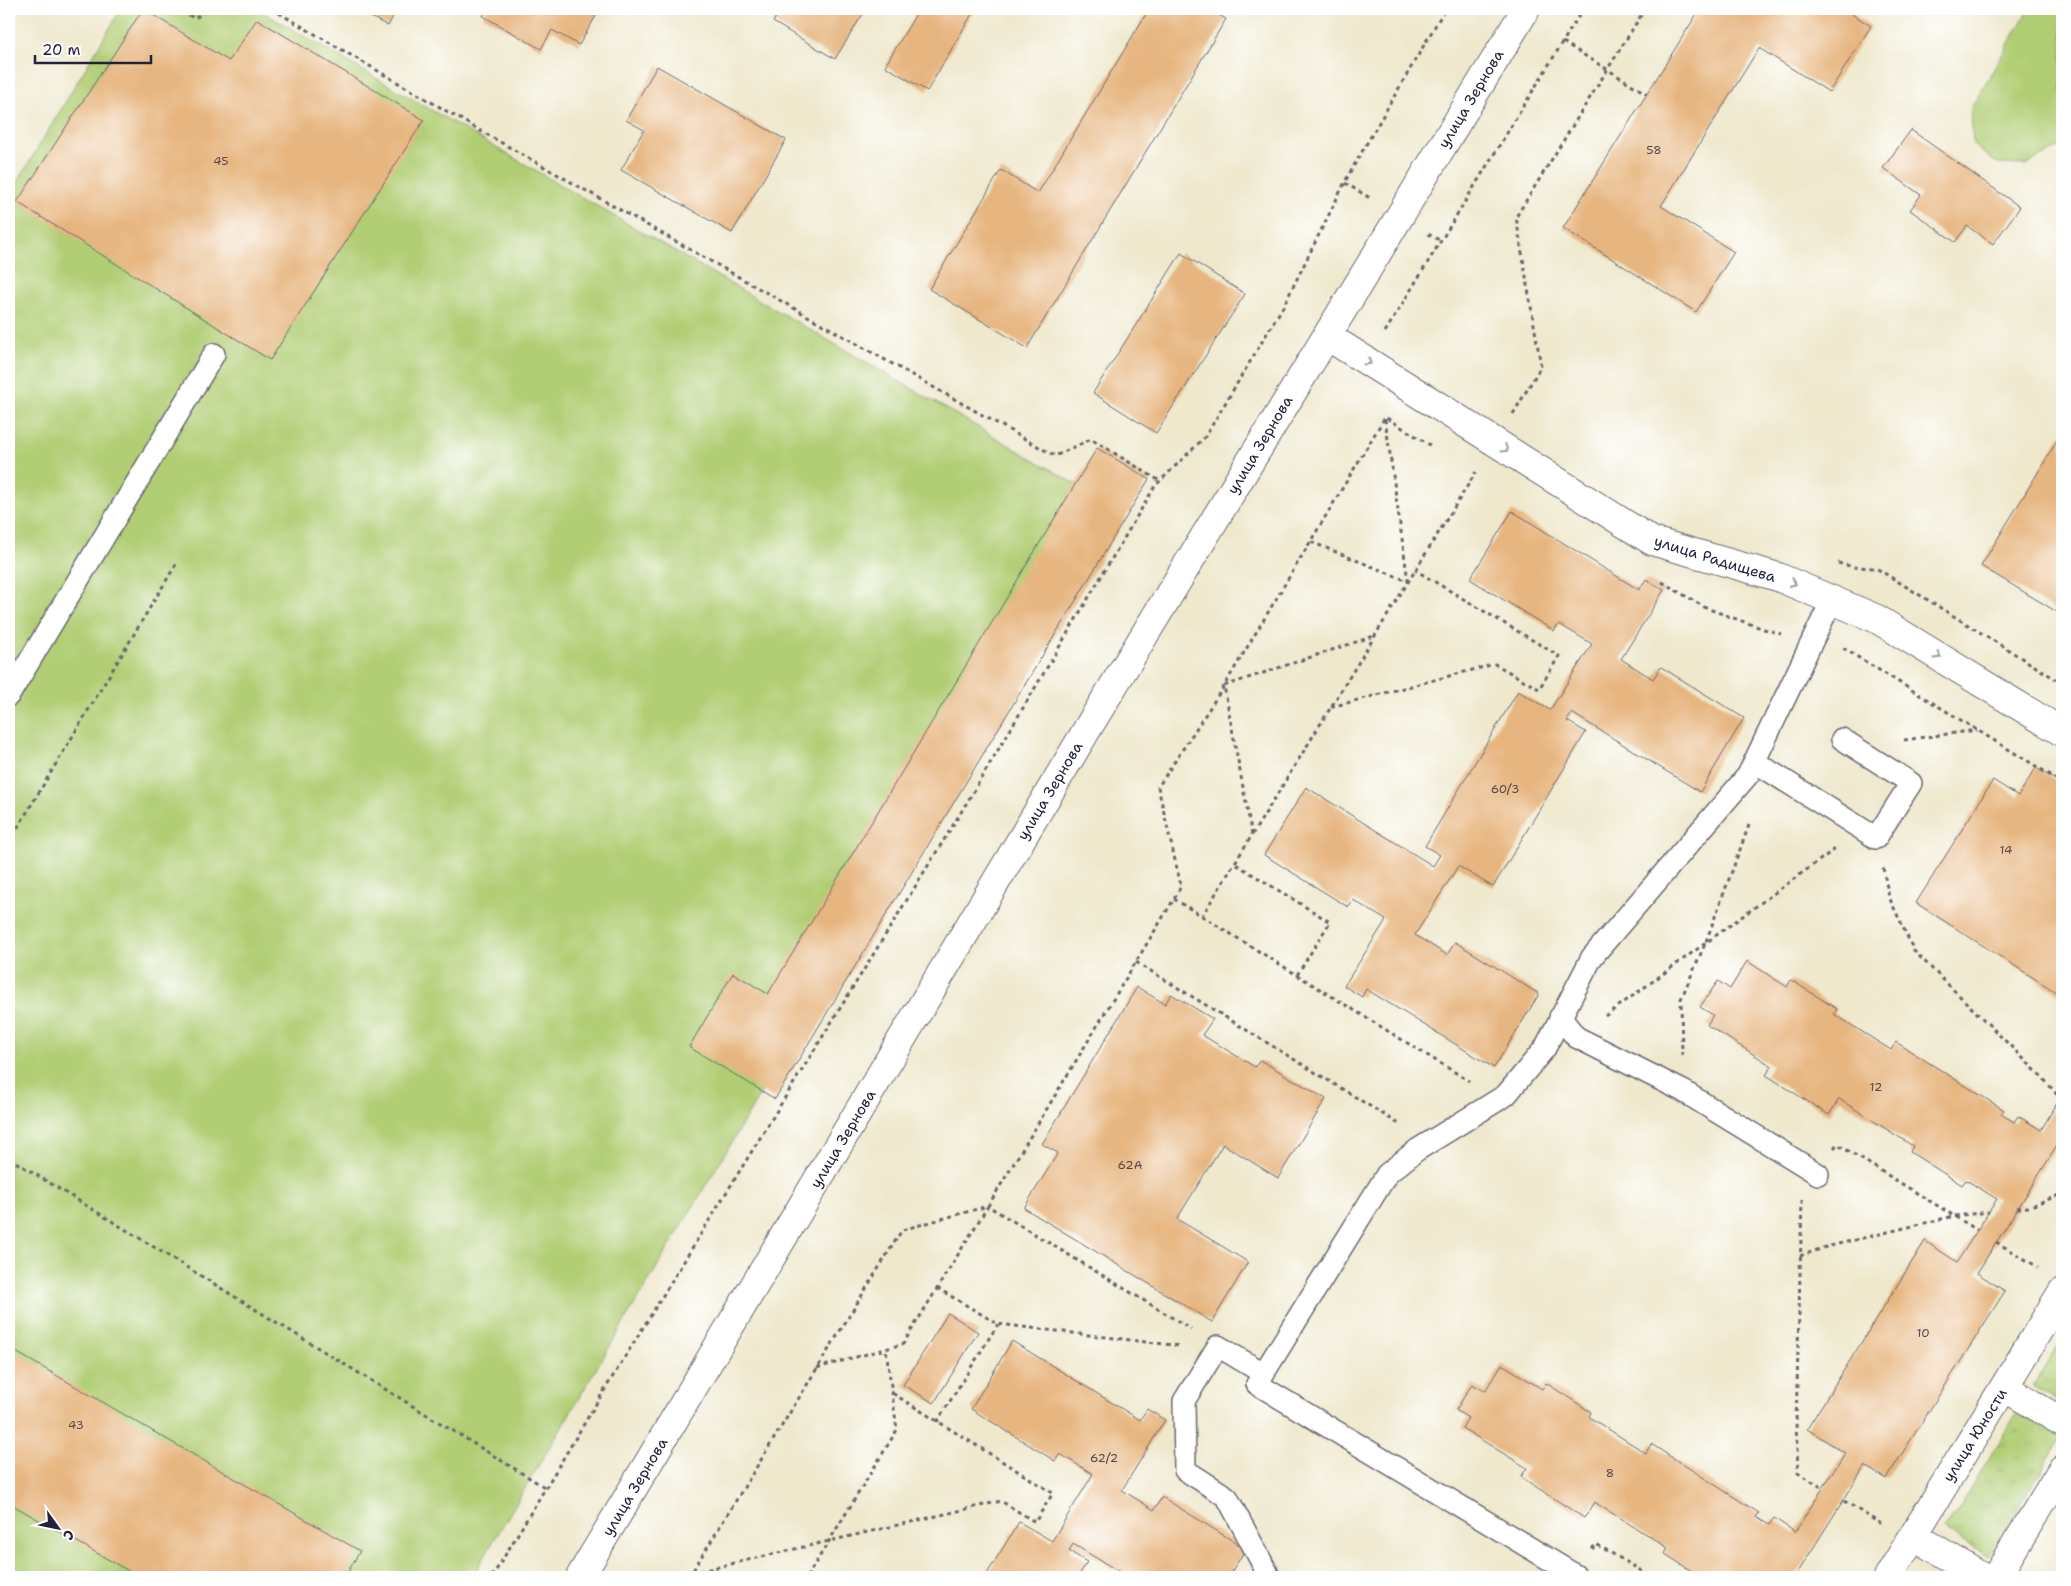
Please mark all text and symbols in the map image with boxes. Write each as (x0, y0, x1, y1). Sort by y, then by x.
scale bar (35, 32, 151, 64)
text: 20 m (42, 40, 81, 60)
street label: улица Зернова (1434, 46, 1509, 152)
house number: 58 (1646, 142, 1662, 158)
house number: 45 (213, 153, 229, 169)
one-way arrow (1363, 356, 1372, 366)
street label: улица Зернова (1223, 392, 1298, 498)
one-way arrow (1500, 443, 1509, 452)
street label: улица Радищева (1652, 531, 1779, 587)
one-way arrow (1788, 578, 1796, 588)
one-way arrow (1932, 649, 1941, 659)
street label: улица Зернова (1013, 738, 1088, 844)
house number: 60/3 (1491, 781, 1519, 797)
house number: 14 (2000, 842, 2012, 858)
house number: 12 (1870, 1079, 1882, 1095)
street label: улица Зернова (806, 1086, 881, 1192)
house number: 62А (1118, 1157, 1143, 1173)
house number: 10 (1916, 1325, 1930, 1341)
street label: улица Юности (1938, 1384, 2012, 1486)
house number: 43 (68, 1417, 84, 1433)
street label: улица Зернова (598, 1434, 673, 1540)
house number: 62/2 (1090, 1450, 1118, 1466)
house number: 8 (1606, 1465, 1614, 1481)
north arrow (32, 1504, 82, 1554)
text: С (59, 1527, 79, 1544)

